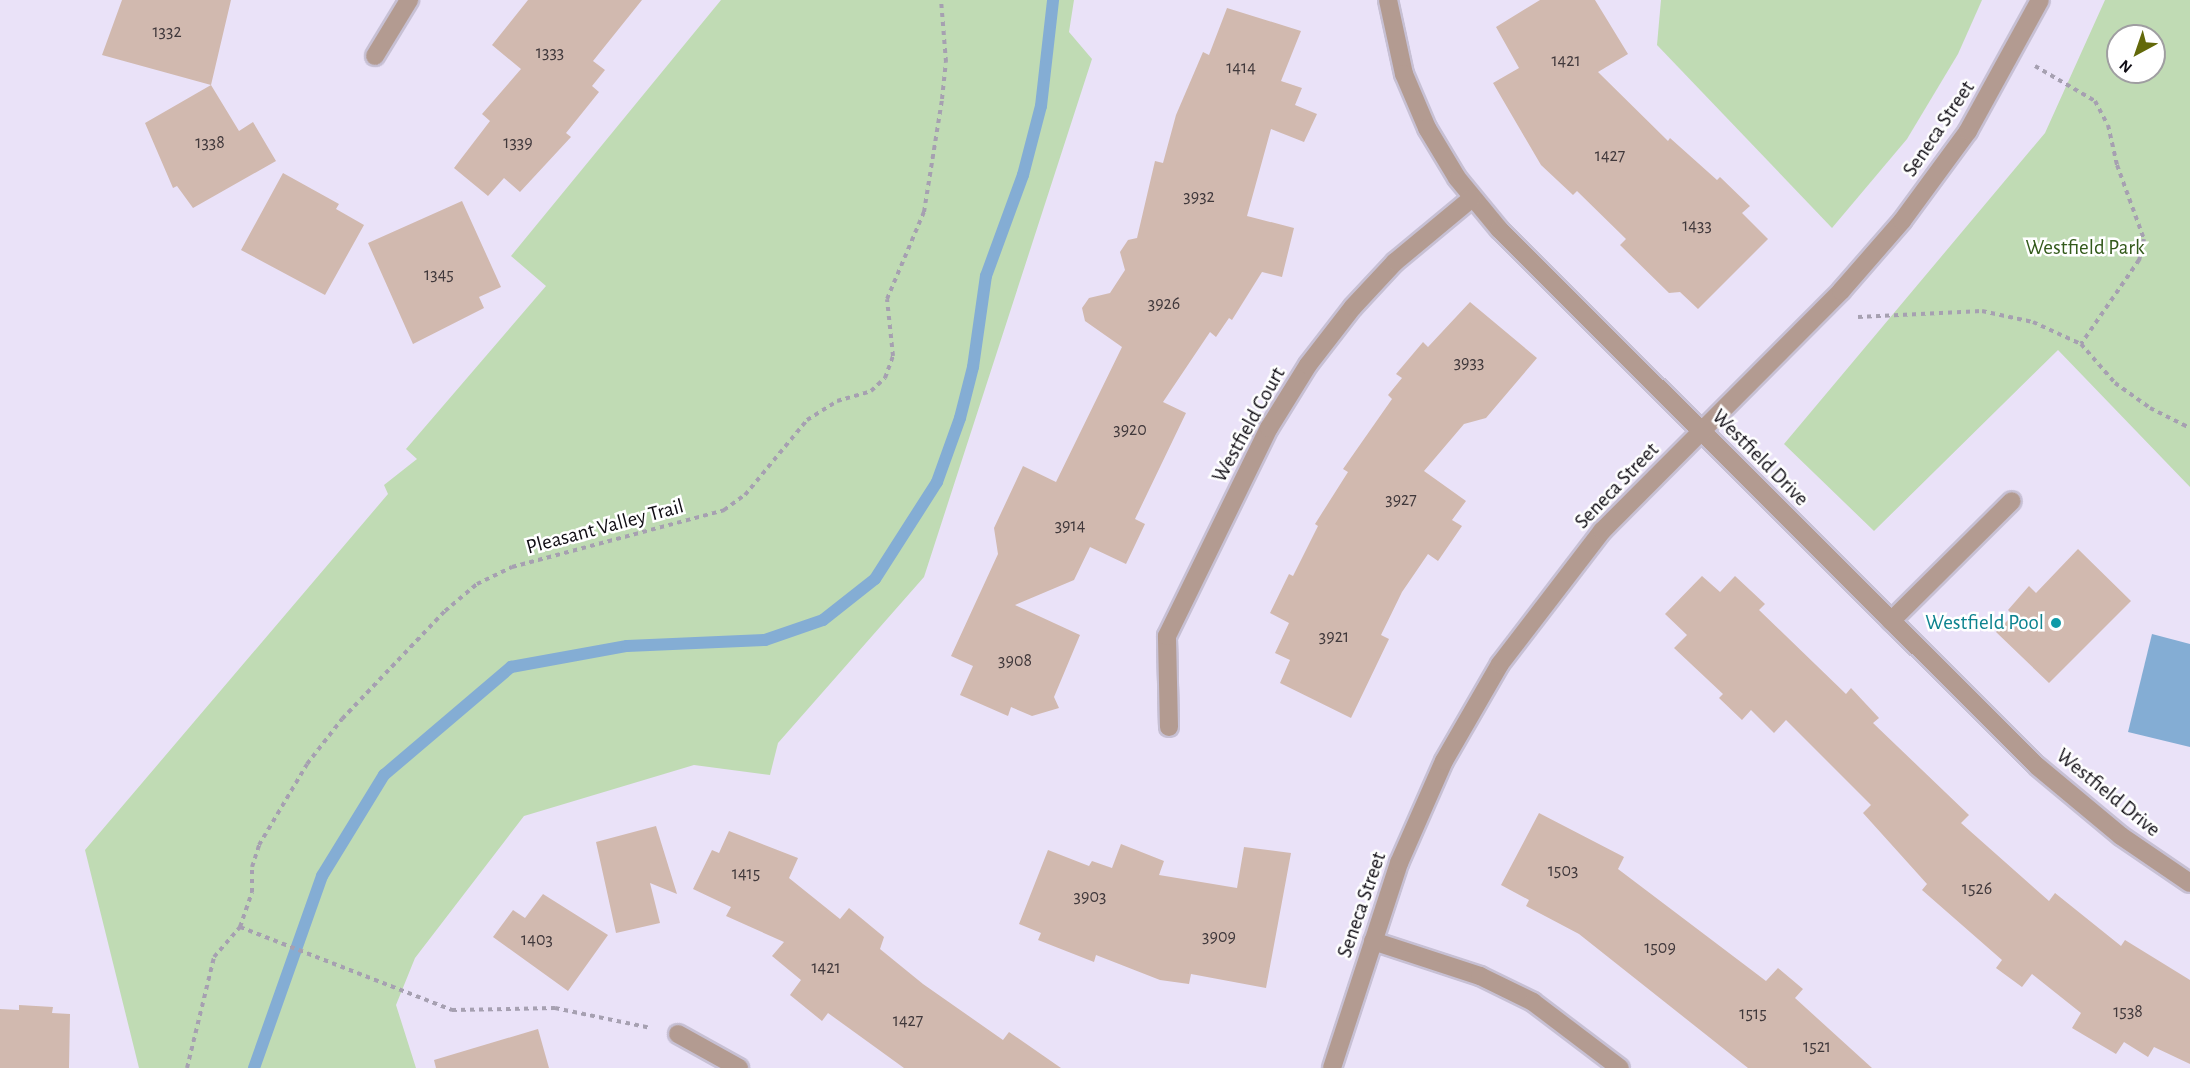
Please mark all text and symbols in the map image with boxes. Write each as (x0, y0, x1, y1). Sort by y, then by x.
house number: 1332 (152, 21, 182, 43)
north arrow (2106, 24, 2166, 84)
house number: 1333 (536, 42, 564, 64)
house number: 1421 (1551, 50, 1581, 72)
house number: 1414 (1226, 57, 1256, 79)
text: N (2116, 57, 2135, 76)
street label: Seneca Street (1898, 76, 1980, 182)
house number: 1338 (195, 132, 225, 154)
house number: 1339 (503, 132, 533, 154)
house number: 1427 (1595, 145, 1625, 167)
house number: 3932 (1183, 186, 1215, 208)
house number: 1433 (1682, 215, 1712, 237)
park label: Westfield Park (2025, 235, 2145, 261)
house number: 1345 (424, 264, 454, 286)
house number: 3926 (1148, 293, 1180, 315)
house number: 3933 (1454, 352, 1484, 374)
street label: Westfield Court (1207, 363, 1291, 487)
street label: Westfield Drive (1706, 404, 1814, 512)
house number: 3920 (1113, 419, 1147, 441)
street label: Seneca Street (1570, 438, 1664, 534)
house number: 3927 (1385, 489, 1417, 511)
street label: Pleasant Valley Trail (523, 494, 687, 560)
house number: 3914 (1055, 515, 1085, 537)
place label: Westfield Pool (1925, 610, 2044, 636)
marker: Westfield Pool (2049, 616, 2063, 630)
house number: 3921 (1319, 626, 1349, 648)
house number: 3908 (998, 650, 1032, 672)
street label: Westfield Drive (2051, 743, 2165, 843)
street label: Seneca Street (1332, 849, 1392, 961)
house number: 1503 (1548, 860, 1578, 882)
house number: 1415 (732, 863, 760, 885)
house number: 1526 (1962, 878, 1992, 900)
house number: 3903 (1074, 886, 1106, 908)
house number: 3909 (1202, 926, 1236, 948)
house number: 1403 (521, 929, 553, 951)
house number: 1509 (1644, 937, 1676, 959)
house number: 1421 (811, 957, 841, 979)
house number: 1538 (2113, 1001, 2143, 1023)
house number: 1515 (1739, 1003, 1767, 1025)
house number: 1427 (893, 1010, 923, 1032)
house number: 1521 (1803, 1036, 1831, 1058)

